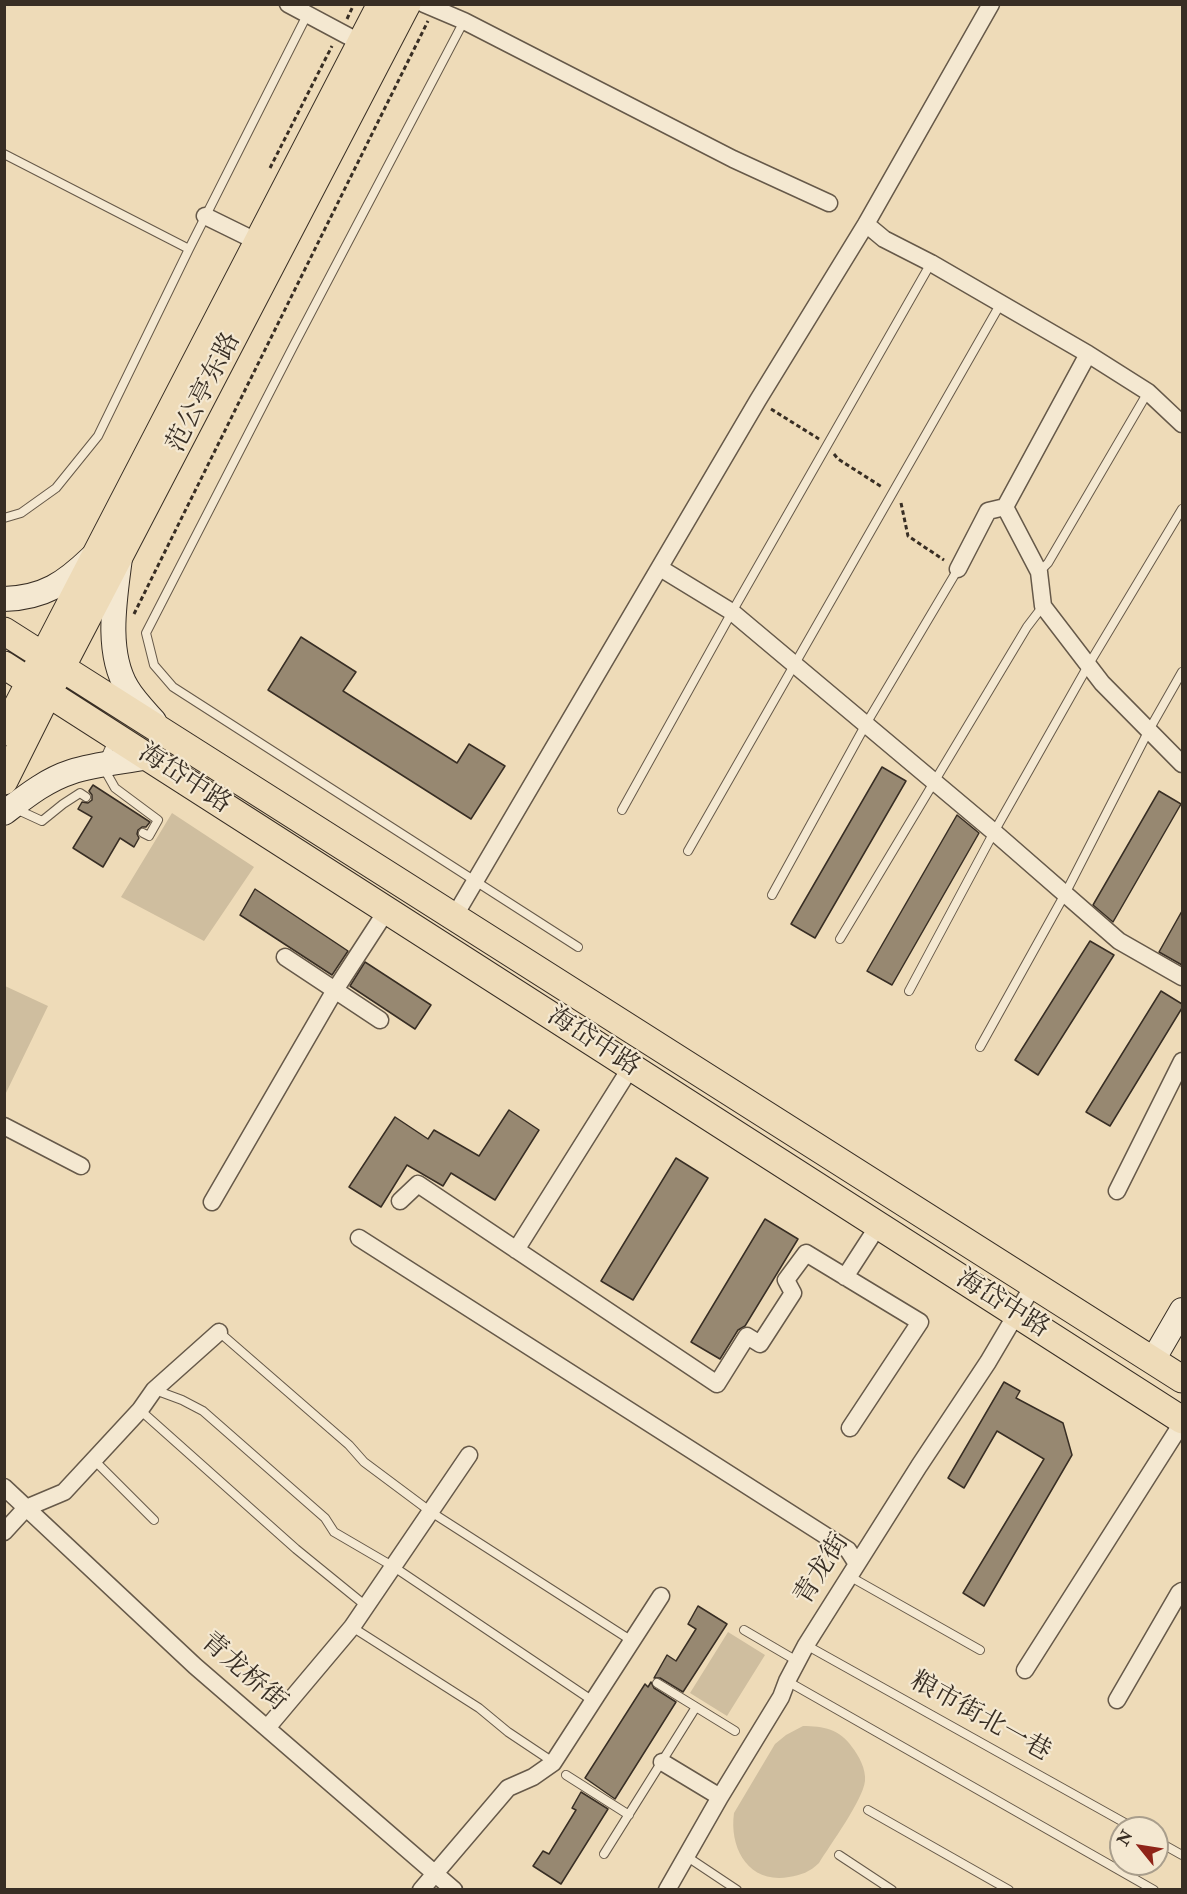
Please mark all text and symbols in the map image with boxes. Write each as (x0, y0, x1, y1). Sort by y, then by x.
street label: 范公亭东路 (162, 328, 248, 458)
street label: 海岱中路 (132, 739, 236, 821)
street label: 海岱中路 (541, 1002, 645, 1084)
street label: 海岱中路 (950, 1264, 1054, 1346)
street label: 青龙街 (789, 1529, 857, 1611)
street label: 青龙桥街 (194, 1627, 292, 1719)
street label: 粮市街北一巷 (904, 1667, 1056, 1769)
north arrow (1109, 1816, 1169, 1876)
text: N (1113, 1827, 1137, 1849)

